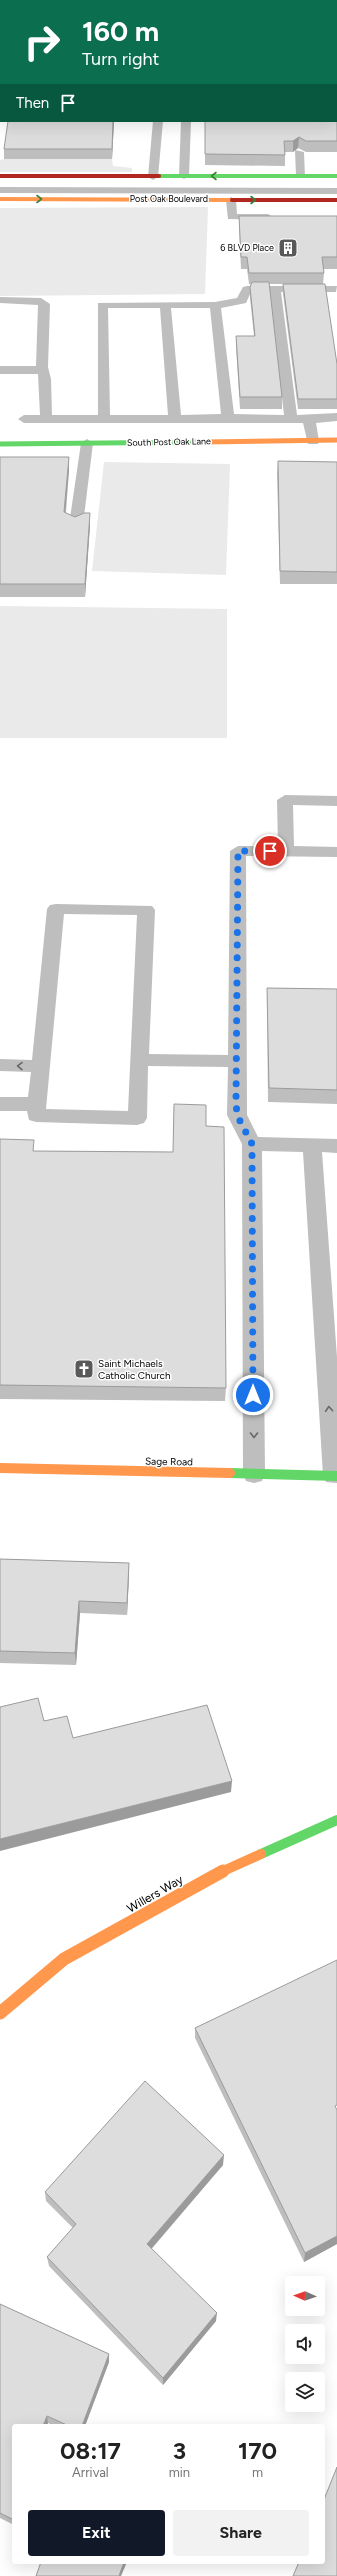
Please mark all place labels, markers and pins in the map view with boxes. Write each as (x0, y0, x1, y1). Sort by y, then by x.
building icon: 6 BLVD Place (277, 237, 299, 259)
place label: 6 BLVD Place (220, 242, 274, 253)
pin (253, 834, 287, 868)
place label: Saint Michaels Catholic Church (98, 1357, 171, 1382)
church icon: Saint Michaels Catholic Church (73, 1358, 95, 1380)

